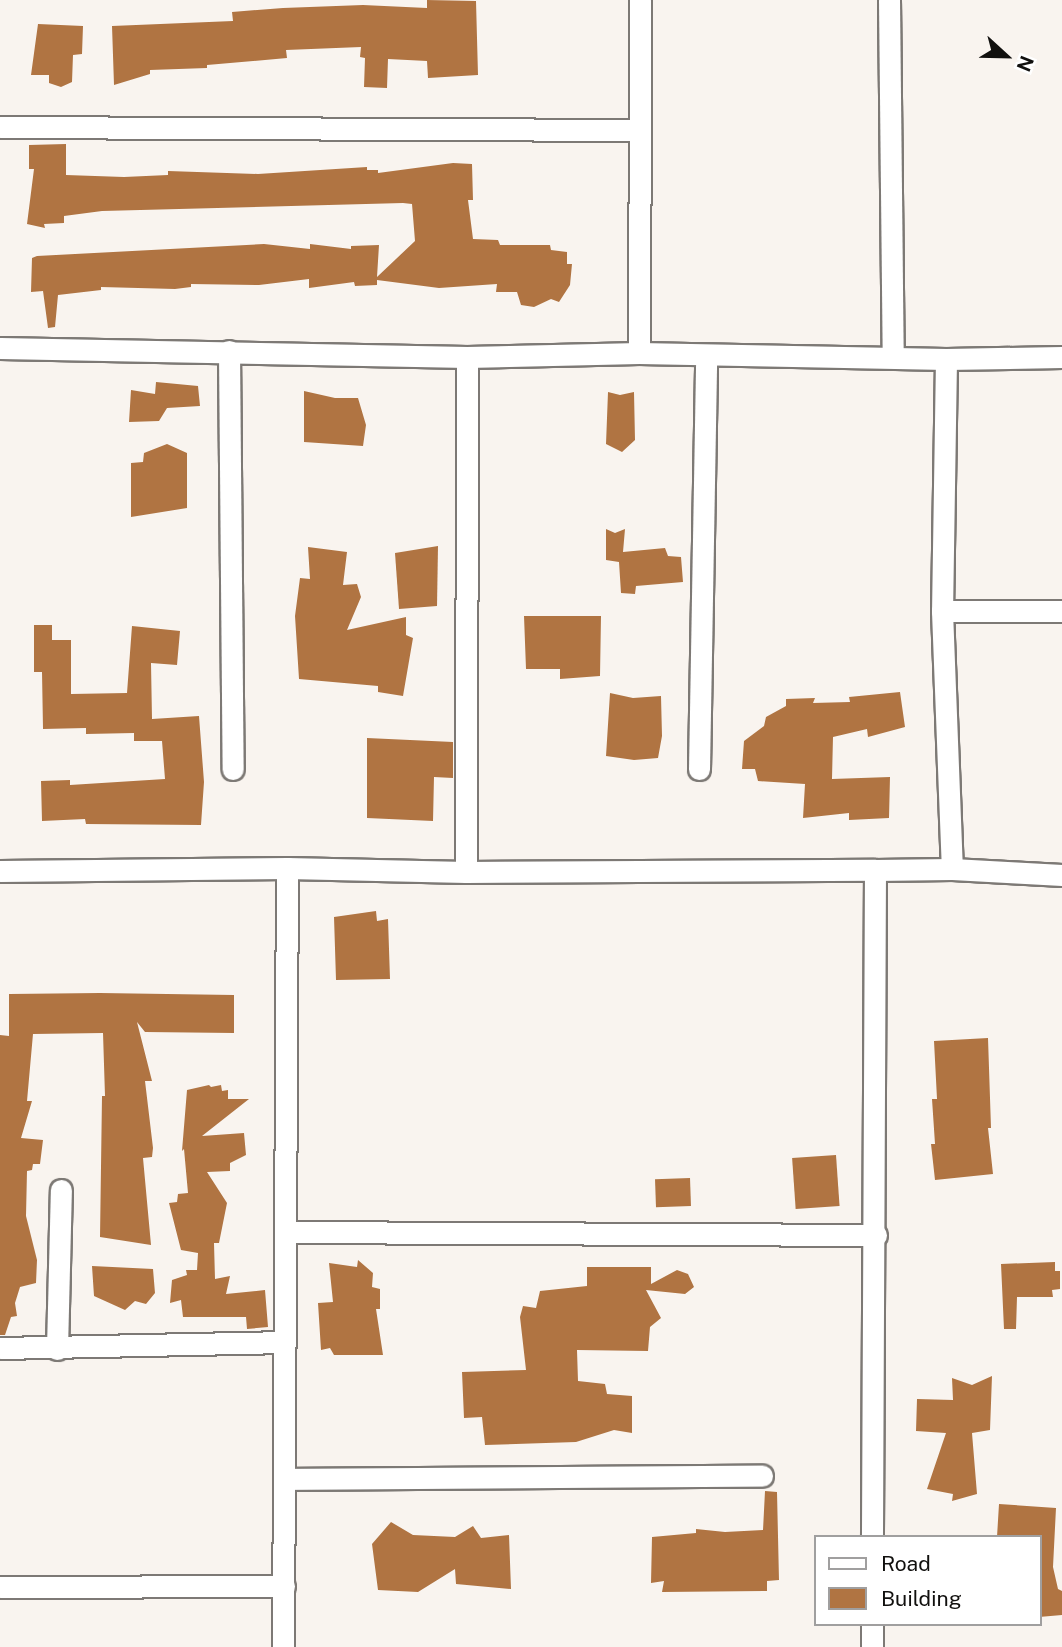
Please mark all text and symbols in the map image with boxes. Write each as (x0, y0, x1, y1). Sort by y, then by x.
north arrow (971, 21, 1041, 91)
text: N (1012, 53, 1038, 75)
legend (814, 1535, 1041, 1626)
text: Road (881, 1551, 931, 1576)
text: Building (881, 1586, 962, 1611)

